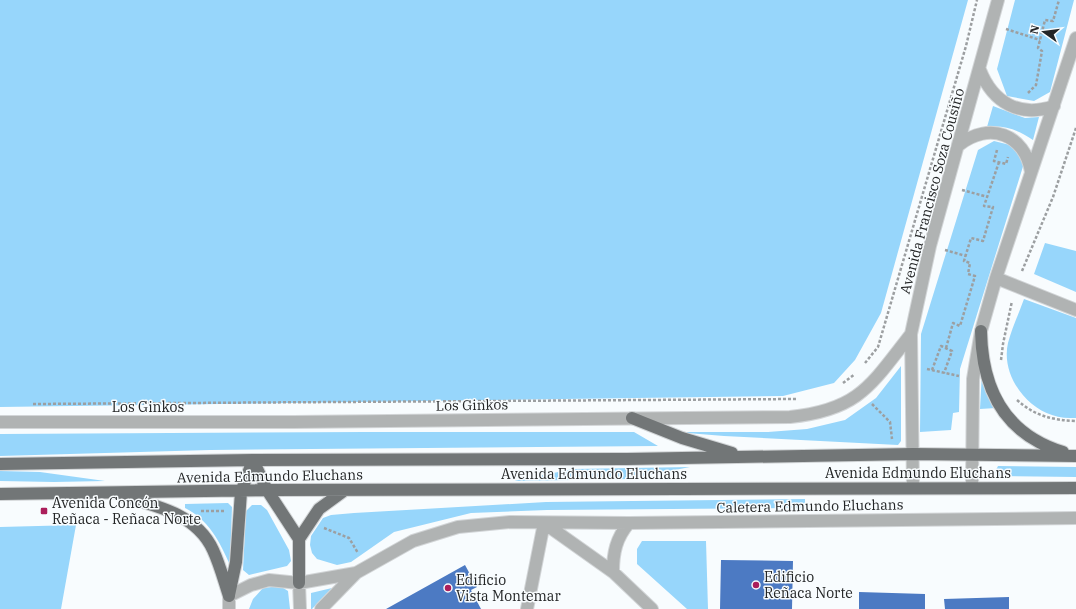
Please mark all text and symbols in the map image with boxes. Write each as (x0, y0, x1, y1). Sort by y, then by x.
north arrow (1024, 12, 1064, 52)
text: N (1026, 23, 1042, 35)
street label: Avenida Francisco Soza Cousiño (896, 86, 968, 296)
street label: Los Ginkos (436, 395, 509, 415)
street label: Los Ginkos (112, 398, 184, 416)
street label: Avenida Edmundo Eluchans (825, 464, 1011, 482)
street label: Avenida Edmundo Eluchans (177, 465, 363, 487)
street label: Avenida Edmundo Eluchans (501, 465, 687, 483)
place label: Avenida Concón Reñaca - Reñaca Norte (52, 494, 201, 528)
street label: Caletera Edmundo Eluchans (716, 495, 904, 517)
marker: Avenida Concón Reñaca - Reñaca Norte (39, 506, 49, 516)
place label: Edificio Reñaca Norte (764, 568, 853, 602)
place label: Edificio Vista Montemar (456, 571, 561, 605)
marker: Edificio Reñaca Norte (751, 580, 761, 590)
marker: Edificio Vista Montemar (443, 583, 453, 593)

